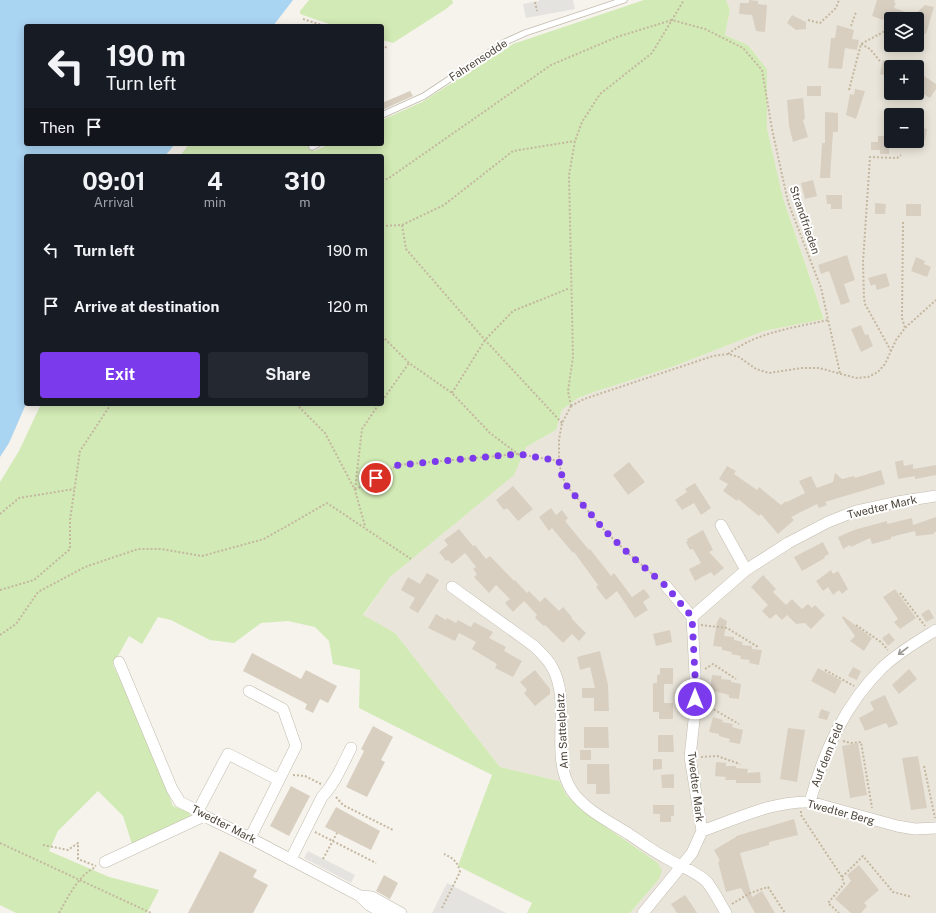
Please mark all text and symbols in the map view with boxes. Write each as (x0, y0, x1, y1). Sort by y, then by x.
map controls (884, 12, 924, 148)
button: layers (884, 12, 924, 52)
street label: Fahrensodde (447, 37, 509, 83)
text: 190 m (106, 39, 186, 72)
icon: left (40, 40, 92, 92)
button: + (884, 60, 924, 100)
text: Turn left (106, 73, 176, 94)
button: − (884, 108, 924, 148)
icon: arrive (83, 116, 105, 138)
text: Then (40, 119, 75, 136)
text: 09:01 (82, 167, 146, 195)
text: 4 (207, 167, 223, 195)
text: 310 (284, 167, 326, 195)
street label: Strandfrieden (788, 184, 822, 256)
text: Arrival (94, 195, 134, 210)
text: min (204, 195, 226, 210)
text: m (299, 195, 311, 210)
icon: left (40, 239, 62, 261)
text: Turn left (74, 242, 135, 259)
text: 190 m (327, 242, 368, 259)
icon: arrive (40, 295, 62, 317)
text: Arrive at destination (74, 298, 219, 315)
text: 120 m (327, 298, 368, 315)
button: Exit (40, 352, 200, 398)
button: Share (208, 352, 368, 398)
pin (359, 461, 393, 495)
icon: arrive (365, 467, 387, 489)
street label: Twedter Mark (846, 493, 918, 521)
one-way arrow (898, 647, 909, 655)
position arrow (674, 678, 716, 720)
street label: Am Sattelplatz (554, 693, 570, 769)
street label: Auf dem Feld (809, 721, 845, 789)
street label: Twedter Mark (686, 751, 706, 823)
street label: Twedter Berg (806, 797, 876, 827)
street label: Twedter Mark (190, 803, 258, 845)

